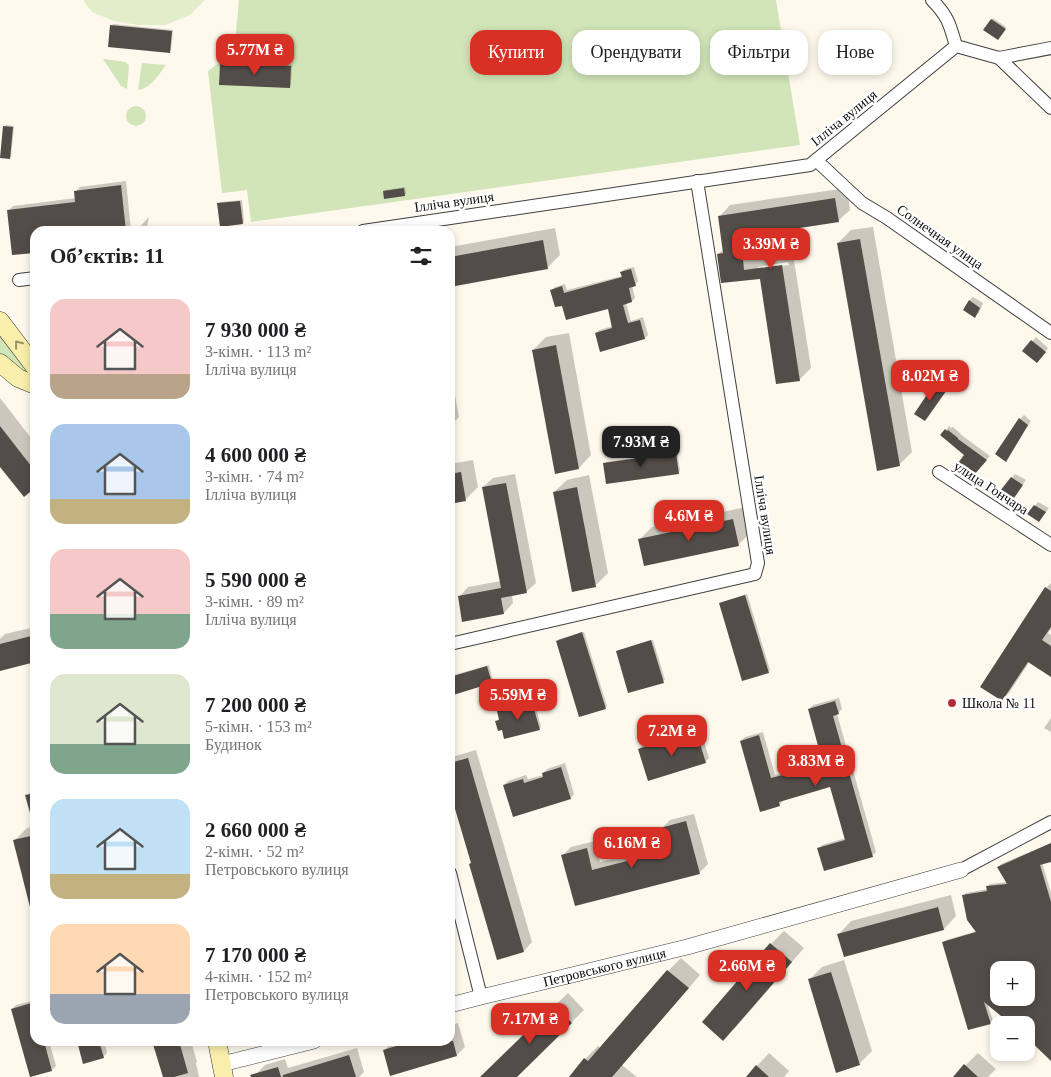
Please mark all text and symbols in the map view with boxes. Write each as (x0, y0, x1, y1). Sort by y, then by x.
chip: Купити (470, 30, 562, 75)
chip: Орендувати (572, 30, 700, 75)
chip: Фільтри (710, 30, 808, 75)
chip: Нове (818, 30, 892, 75)
pin: 5.77M ₴ (209, 34, 301, 76)
text: 5.77M ₴ (227, 41, 283, 58)
street label: Ілліча вулиця (808, 87, 880, 149)
street label: Ілліча вулиця (413, 189, 495, 215)
street label: Солнечная улица (894, 202, 987, 273)
pin: 3.39M ₴ (725, 228, 817, 270)
text: 3.39M ₴ (743, 235, 799, 252)
icon: filters (407, 242, 435, 270)
text: Об’єктів: 11 (50, 244, 165, 268)
text: 7 930 000 ₴ (205, 318, 306, 342)
icon: home (90, 319, 150, 379)
one-way arrow (15, 341, 23, 350)
text: 3-кімн. · 113 m² (205, 343, 311, 360)
pin: 8.02M ₴ (884, 360, 976, 402)
text: Ілліча вулиця (205, 361, 297, 378)
text: 8.02M ₴ (902, 367, 958, 384)
pin: 7.93M ₴ (595, 426, 687, 468)
text: 7.93M ₴ (613, 433, 669, 450)
text: 4 600 000 ₴ (205, 443, 306, 467)
icon: home (90, 444, 150, 504)
street label: улица Гончара (951, 458, 1032, 518)
text: 3-кімн. · 74 m² (205, 468, 304, 485)
street label: Ілліча вулиця (751, 474, 779, 556)
text: Ілліча вулиця (205, 486, 297, 503)
pin: 4.6M ₴ (648, 500, 730, 542)
text: 4.6M ₴ (665, 507, 713, 524)
text: 5 590 000 ₴ (205, 568, 306, 592)
icon: home (90, 569, 150, 629)
text: 3-кімн. · 89 m² (205, 593, 304, 610)
text: Ілліча вулиця (205, 611, 297, 628)
pin: 5.59M ₴ (472, 678, 564, 721)
text: 5.59M ₴ (490, 686, 546, 703)
text: 7 200 000 ₴ (205, 693, 306, 717)
icon: home (90, 694, 150, 754)
place label: Школа № 11 (962, 696, 1036, 711)
marker: Школа № 11 (946, 697, 958, 709)
pin: 7.2M ₴ (631, 714, 713, 757)
text: 5-кімн. · 153 m² (205, 718, 312, 735)
text: 7.2M ₴ (648, 722, 696, 739)
text: Будинок (205, 736, 262, 753)
pin: 3.83M ₴ (770, 744, 862, 787)
text: 3.83M ₴ (788, 752, 844, 769)
text: 2 660 000 ₴ (205, 818, 306, 842)
icon: home (90, 819, 150, 879)
pin: 6.16M ₴ (586, 826, 678, 869)
text: 6.16M ₴ (604, 834, 660, 851)
text: 2-кімн. · 52 m² (205, 843, 304, 860)
text: Петровського вулиця (205, 861, 349, 878)
text: 7 170 000 ₴ (205, 943, 306, 967)
icon: home (90, 944, 150, 1004)
street label: Петровського вулиця (542, 945, 668, 989)
pin: 2.66M ₴ (701, 950, 793, 992)
text: 2.66M ₴ (719, 957, 775, 974)
map controls (990, 961, 1035, 1061)
button: + (990, 961, 1035, 1006)
text: 4-кімн. · 152 m² (205, 968, 312, 985)
text: Петровського вулиця (205, 986, 349, 1003)
pin: 7.17M ₴ (484, 1002, 576, 1045)
text: 7.17M ₴ (502, 1010, 558, 1027)
button: − (990, 1016, 1035, 1061)

